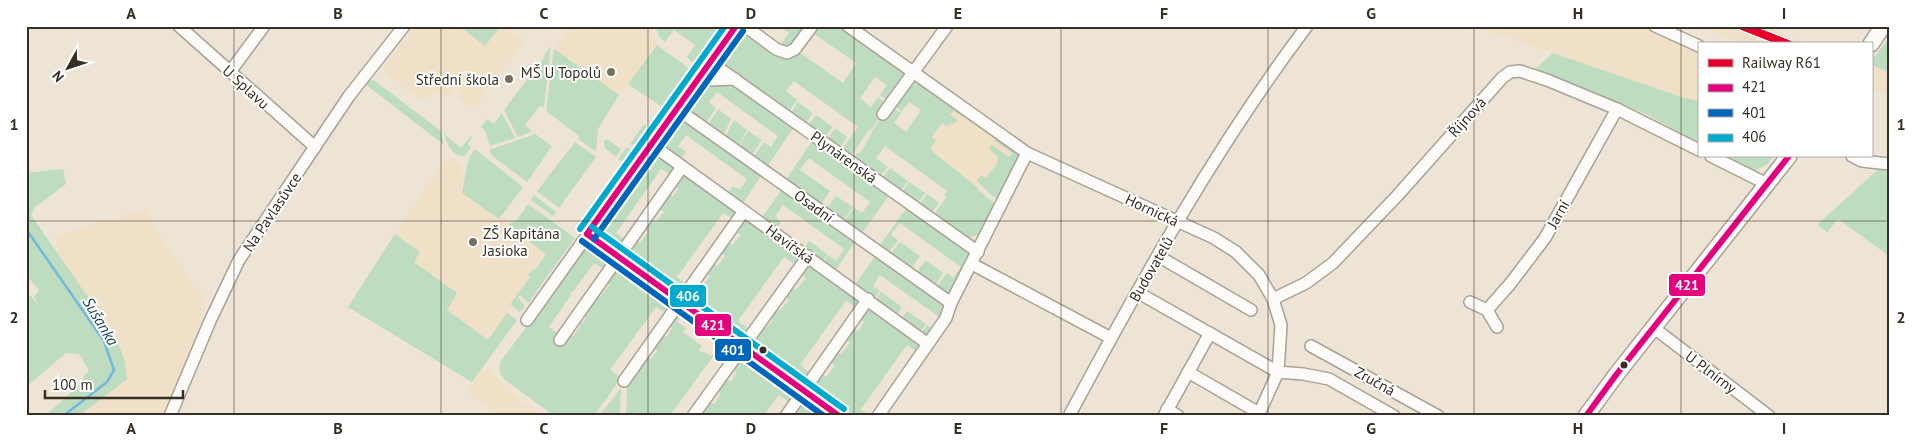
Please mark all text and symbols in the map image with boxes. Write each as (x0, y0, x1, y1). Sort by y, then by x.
text: A (126, 3, 136, 23)
text: B (333, 3, 343, 23)
text: C (540, 3, 549, 23)
text: D (746, 3, 756, 23)
text: E (954, 3, 962, 23)
text: F (1160, 3, 1168, 23)
text: G (1366, 3, 1376, 23)
text: H (1573, 3, 1583, 23)
text: I (1782, 3, 1786, 23)
north arrow (42, 42, 92, 92)
legend (1698, 42, 1872, 158)
text: Railway R61 (1742, 53, 1821, 72)
street label: U Splavu (218, 61, 274, 113)
place label: MŠ U Topolů (521, 63, 601, 82)
marker: MŠ U Topolů (605, 66, 617, 78)
text: N (48, 67, 68, 86)
place label: Střední škola (416, 70, 499, 89)
marker: Střední škola (503, 73, 515, 85)
text: 421 (1742, 77, 1767, 96)
street label: Říjnová (1444, 93, 1490, 141)
text: 401 (1742, 103, 1767, 122)
text: 1 (9, 114, 19, 134)
text: 1 (1896, 114, 1906, 134)
street label: Plynárenská (807, 127, 881, 187)
text: 406 (1742, 127, 1767, 146)
street label: Na Pavlasůvce (239, 169, 305, 255)
street label: Osadní (790, 185, 838, 227)
street label: Hornická (1122, 189, 1182, 231)
street label: Jarní (1542, 197, 1573, 232)
street label: Havířská (762, 220, 818, 268)
place label: ZŠ Kapitána Jasioka (482, 224, 560, 260)
street label: Budovatelů (1125, 233, 1177, 305)
marker: ZŠ Kapitána Jasioka (467, 236, 479, 248)
line badge: 421 (1668, 273, 1706, 297)
text: 421 (1675, 276, 1699, 294)
line badge: 406 (669, 284, 707, 308)
text: 406 (676, 287, 700, 305)
water label: Sušanka (79, 293, 123, 349)
text: 2 (9, 307, 19, 327)
text: 2 (1896, 307, 1906, 327)
line badge: 421 (694, 313, 732, 337)
text: 421 (701, 316, 725, 334)
line badge: 401 (714, 338, 752, 362)
text: 401 (721, 341, 745, 359)
unlabelled marker (758, 345, 768, 355)
street label: U Plnírny (1682, 347, 1740, 397)
unlabelled marker (1619, 360, 1629, 370)
street label: Zručná (1351, 362, 1399, 400)
scale bar (45, 367, 182, 399)
text: 100 m (52, 375, 93, 394)
text: A (126, 418, 136, 438)
text: B (333, 418, 343, 438)
text: C (540, 418, 549, 438)
text: D (746, 418, 756, 438)
text: E (954, 418, 962, 438)
text: F (1160, 418, 1168, 438)
text: G (1366, 418, 1376, 438)
text: H (1573, 418, 1583, 438)
text: I (1782, 418, 1786, 438)

